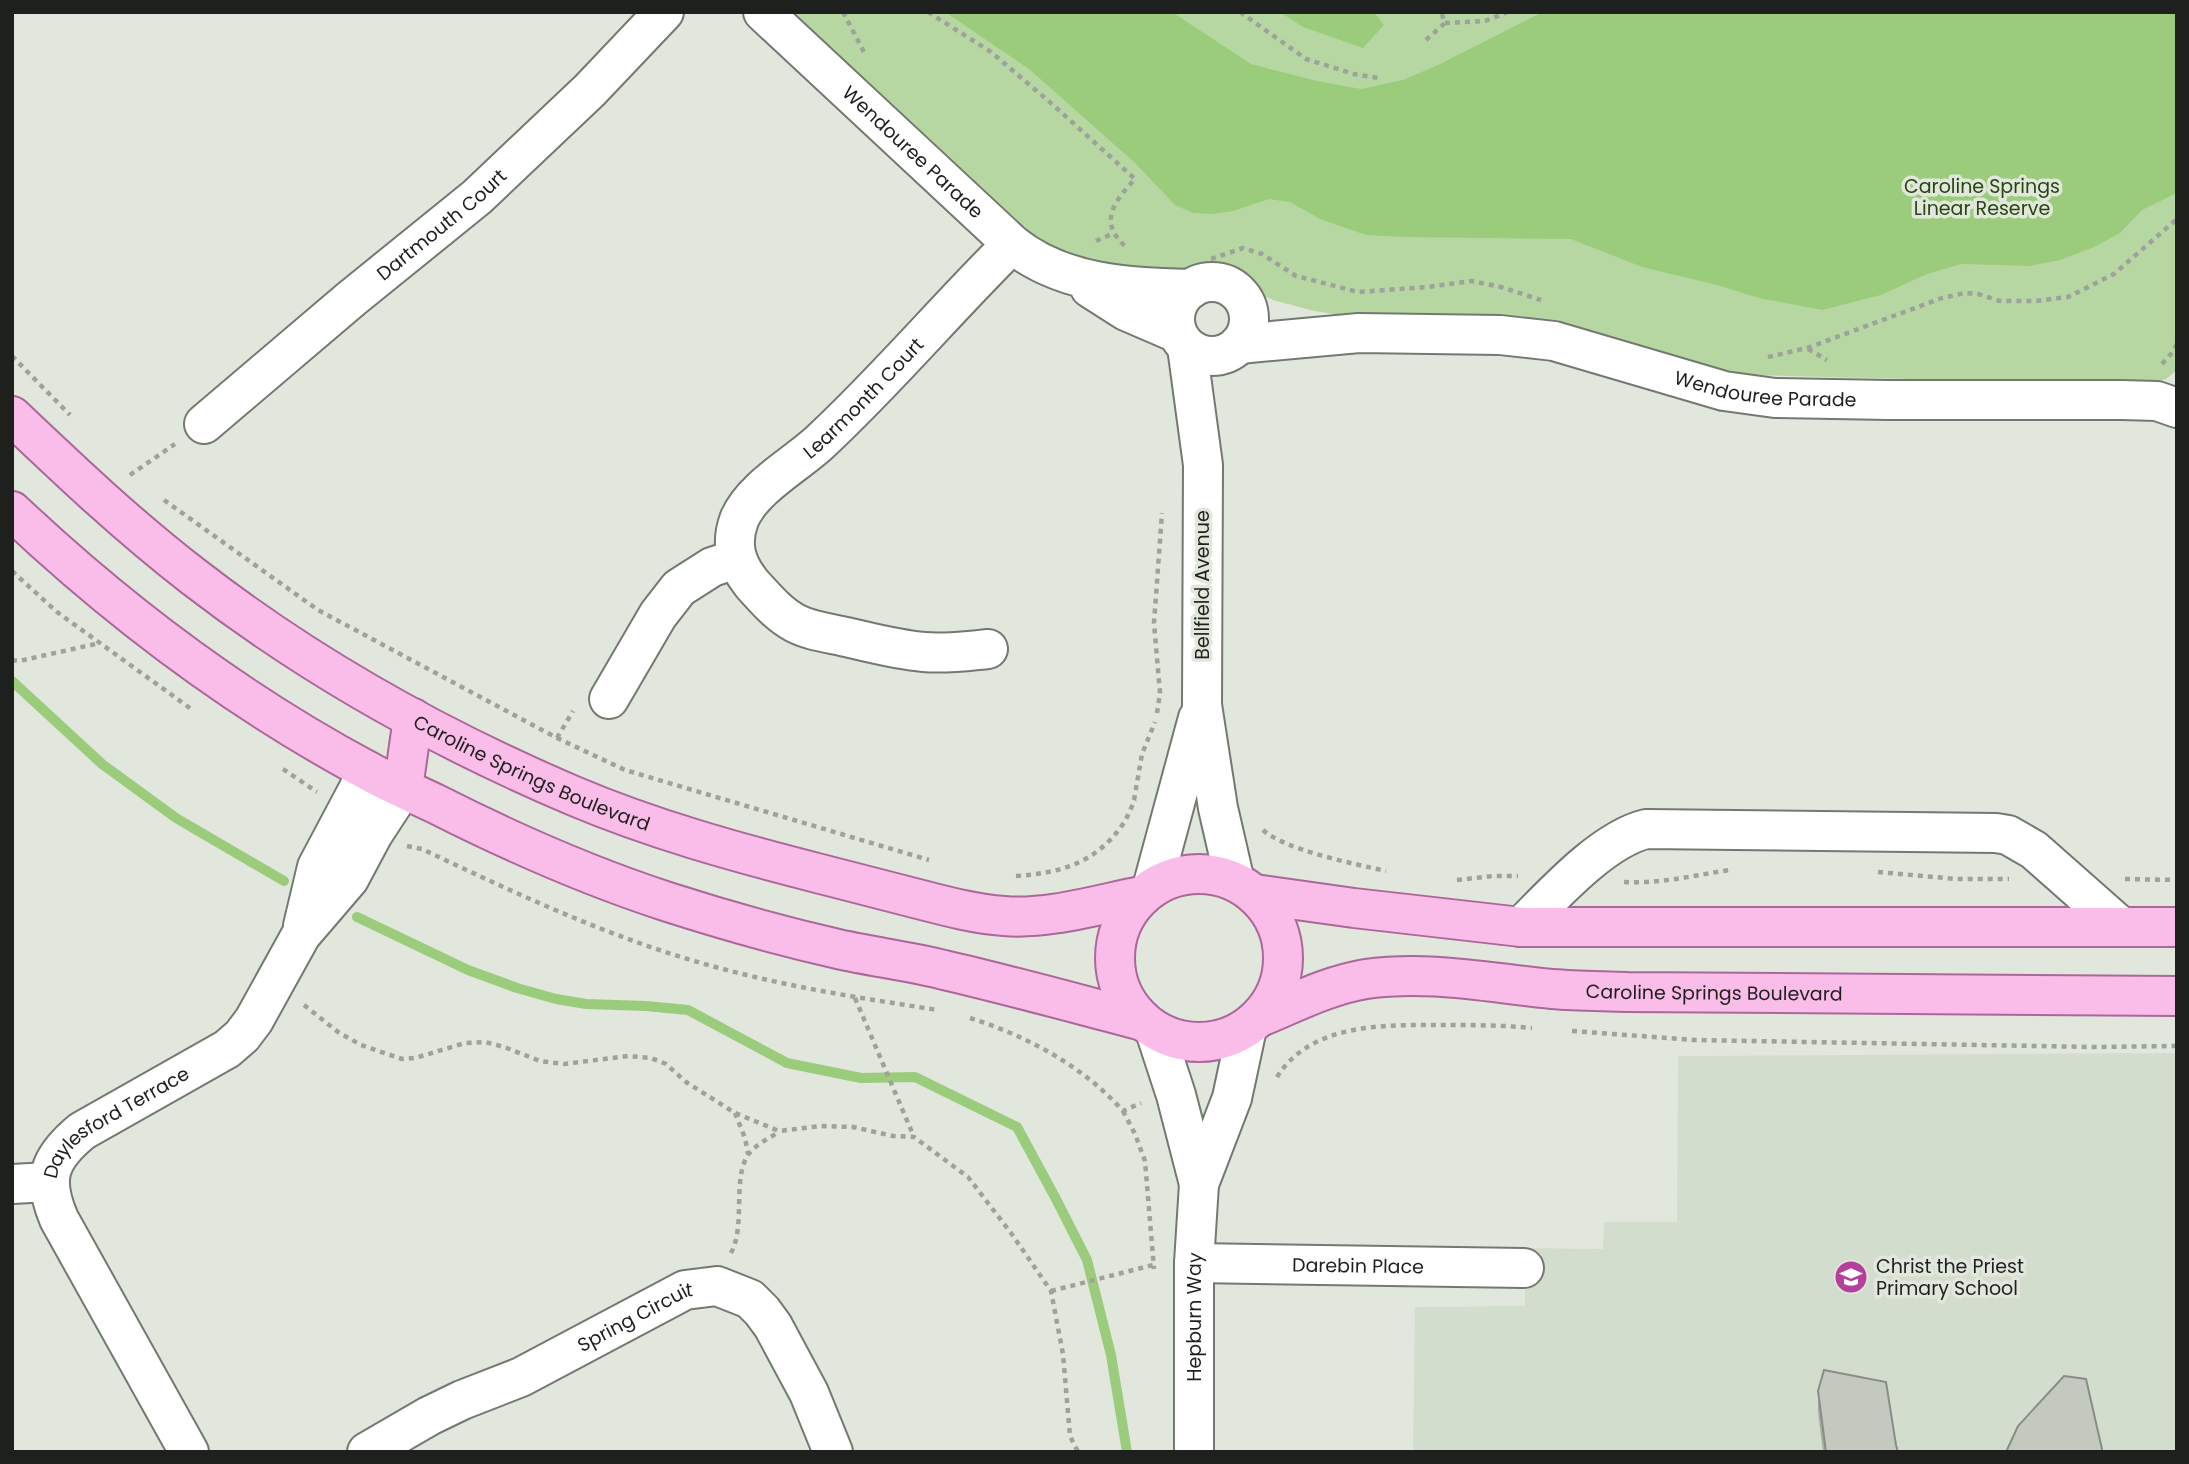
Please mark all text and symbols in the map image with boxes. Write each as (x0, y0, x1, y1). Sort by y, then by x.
street label: Wendouree Parade (836, 80, 989, 225)
street label: Dartmouth Court (371, 163, 513, 287)
park label: Caroline Springs Linear Reserve (1904, 173, 2060, 222)
street label: Learmonth Court (797, 332, 930, 465)
street label: Wendouree Parade (1671, 364, 1857, 413)
street label: Bellfield Avenue (1189, 510, 1216, 660)
street label: Caroline Springs Boulevard (408, 708, 654, 838)
street label: Caroline Springs Boulevard (1585, 978, 1843, 1008)
street label: Daylesford Terrace (37, 1060, 194, 1181)
street label: Hepburn Way (1181, 1251, 1209, 1382)
street label: Darebin Place (1292, 1251, 1424, 1280)
place label: Christ the Priest Primary School (1876, 1253, 2024, 1302)
school or university icon: Christ the Priest Primary School (1832, 1258, 1870, 1296)
street label: Spring Circuit (573, 1276, 694, 1359)

